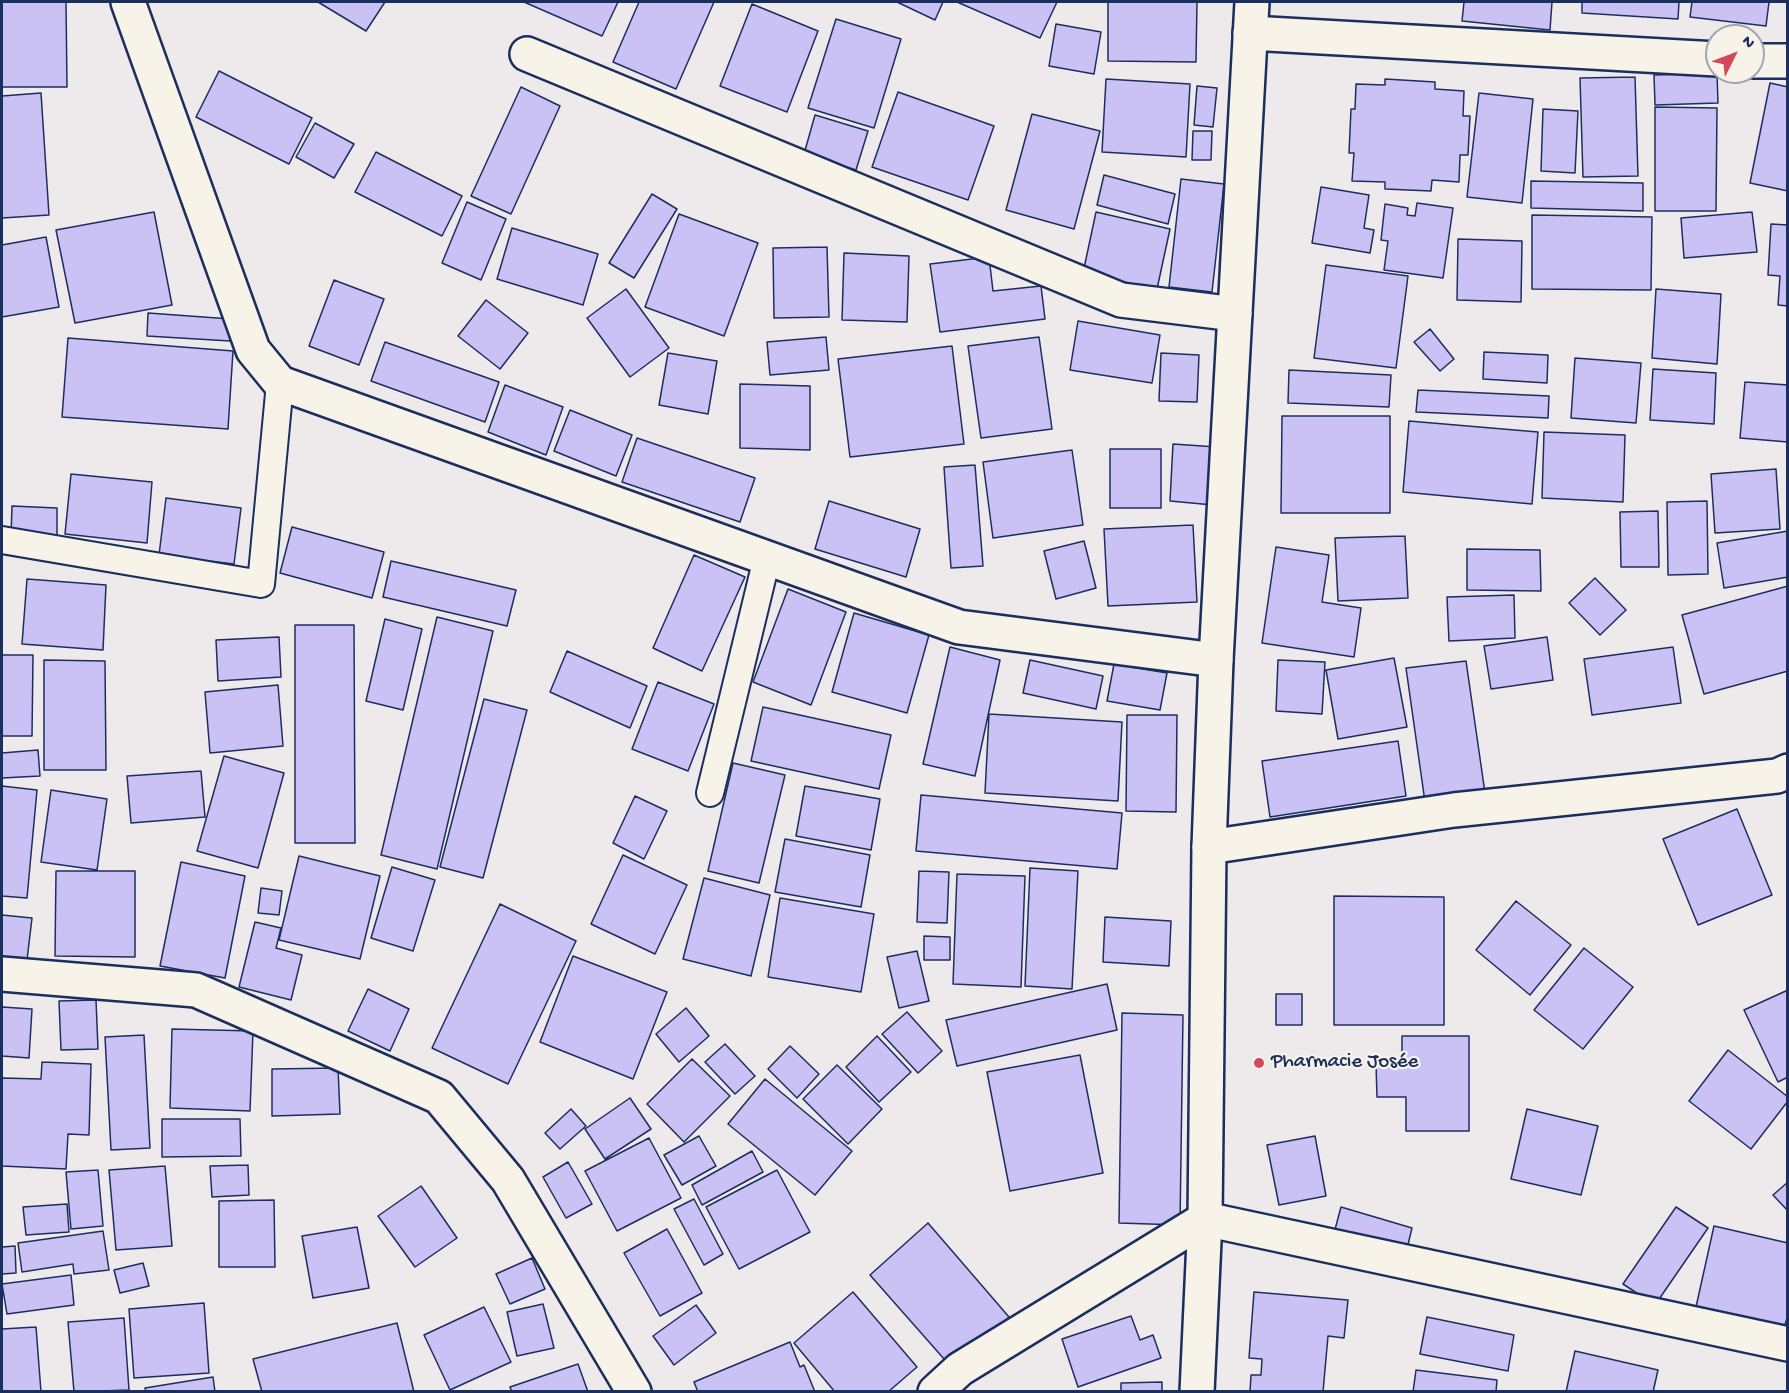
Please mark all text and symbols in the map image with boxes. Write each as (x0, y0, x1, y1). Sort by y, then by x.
north arrow (1705, 24, 1765, 84)
text: N (1737, 33, 1758, 53)
place label: Pharmacie Josée (1271, 1050, 1418, 1076)
marker: Pharmacie Josée (1252, 1056, 1266, 1070)

